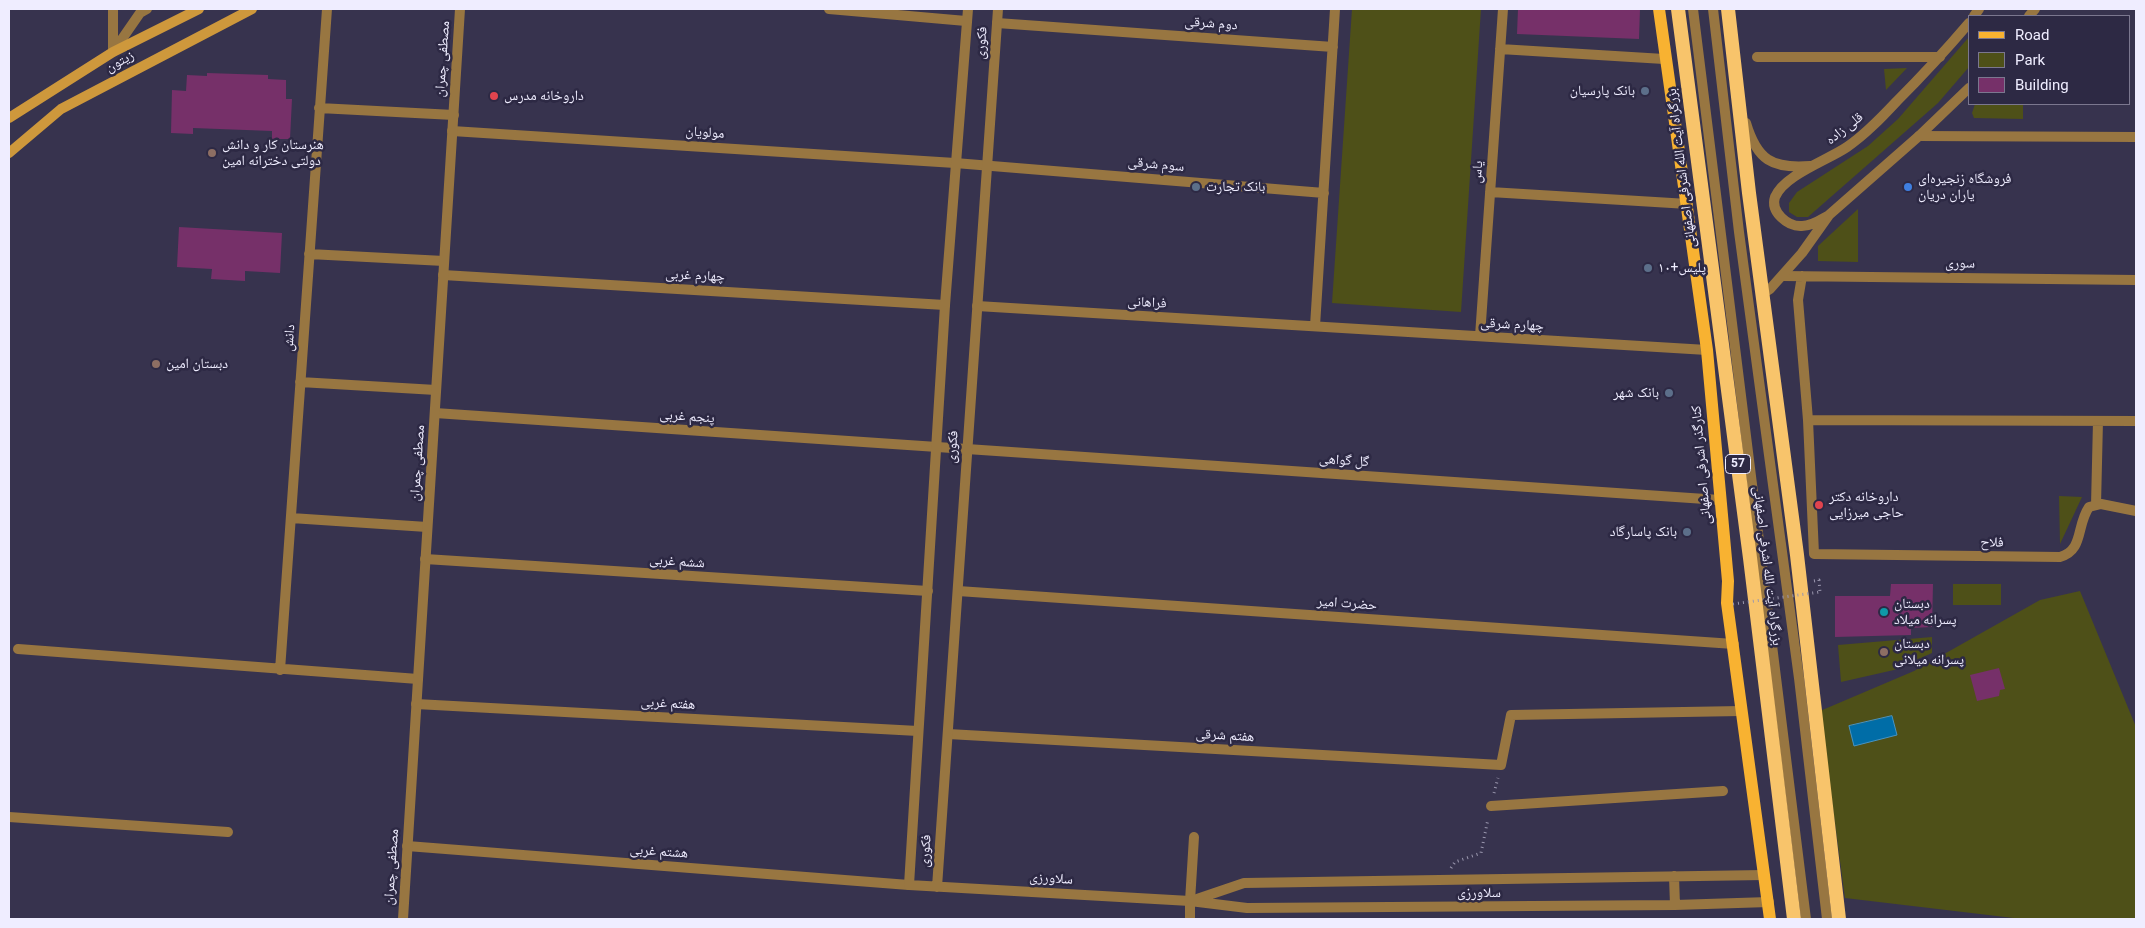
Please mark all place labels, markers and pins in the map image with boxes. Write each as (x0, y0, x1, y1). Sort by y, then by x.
place label: بانک پارسیان (1570, 83, 1635, 99)
marker: بانک پارسیان (1639, 85, 1651, 97)
place label: داروخانه مدرس (504, 88, 584, 104)
marker: داروخانه مدرس (488, 90, 500, 102)
place label: هنرستان کار و دانش دولتی دخترانه امین (222, 137, 324, 170)
marker: هنرستان کار و دانش دولتی دخترانه امین (206, 147, 218, 159)
place label: فروشگاه زنجیره‌ای یاران دریان (1918, 171, 2011, 203)
place label: بانک تجارت (1206, 179, 1265, 195)
marker: بانک تجارت (1190, 181, 1202, 193)
marker: فروشگاه زنجیره‌ای یاران دریان (1902, 181, 1914, 193)
place label: پلیس+۱۰ (1658, 260, 1706, 276)
marker: پلیس+۱۰ (1642, 262, 1654, 274)
place label: دبستان امین (166, 356, 228, 372)
marker: دبستان امین (150, 358, 162, 370)
place label: بانک شهر (1613, 385, 1659, 401)
marker: بانک شهر (1663, 387, 1675, 399)
place label: داروخانه دکتر حاجی میرزایی (1829, 489, 1904, 522)
marker: داروخانه دکتر حاجی میرزایی (1813, 499, 1825, 511)
place label: بانک پاسارگاد (1610, 524, 1677, 540)
marker: بانک پاسارگاد (1681, 526, 1693, 538)
place label: دبستان پسرانه میلاد (1894, 596, 1956, 628)
marker: دبستان پسرانه میلاد (1878, 606, 1890, 618)
place label: دبستان پسرانه میلانی (1894, 636, 1964, 669)
marker: دبستان پسرانه میلانی (1878, 646, 1890, 658)

